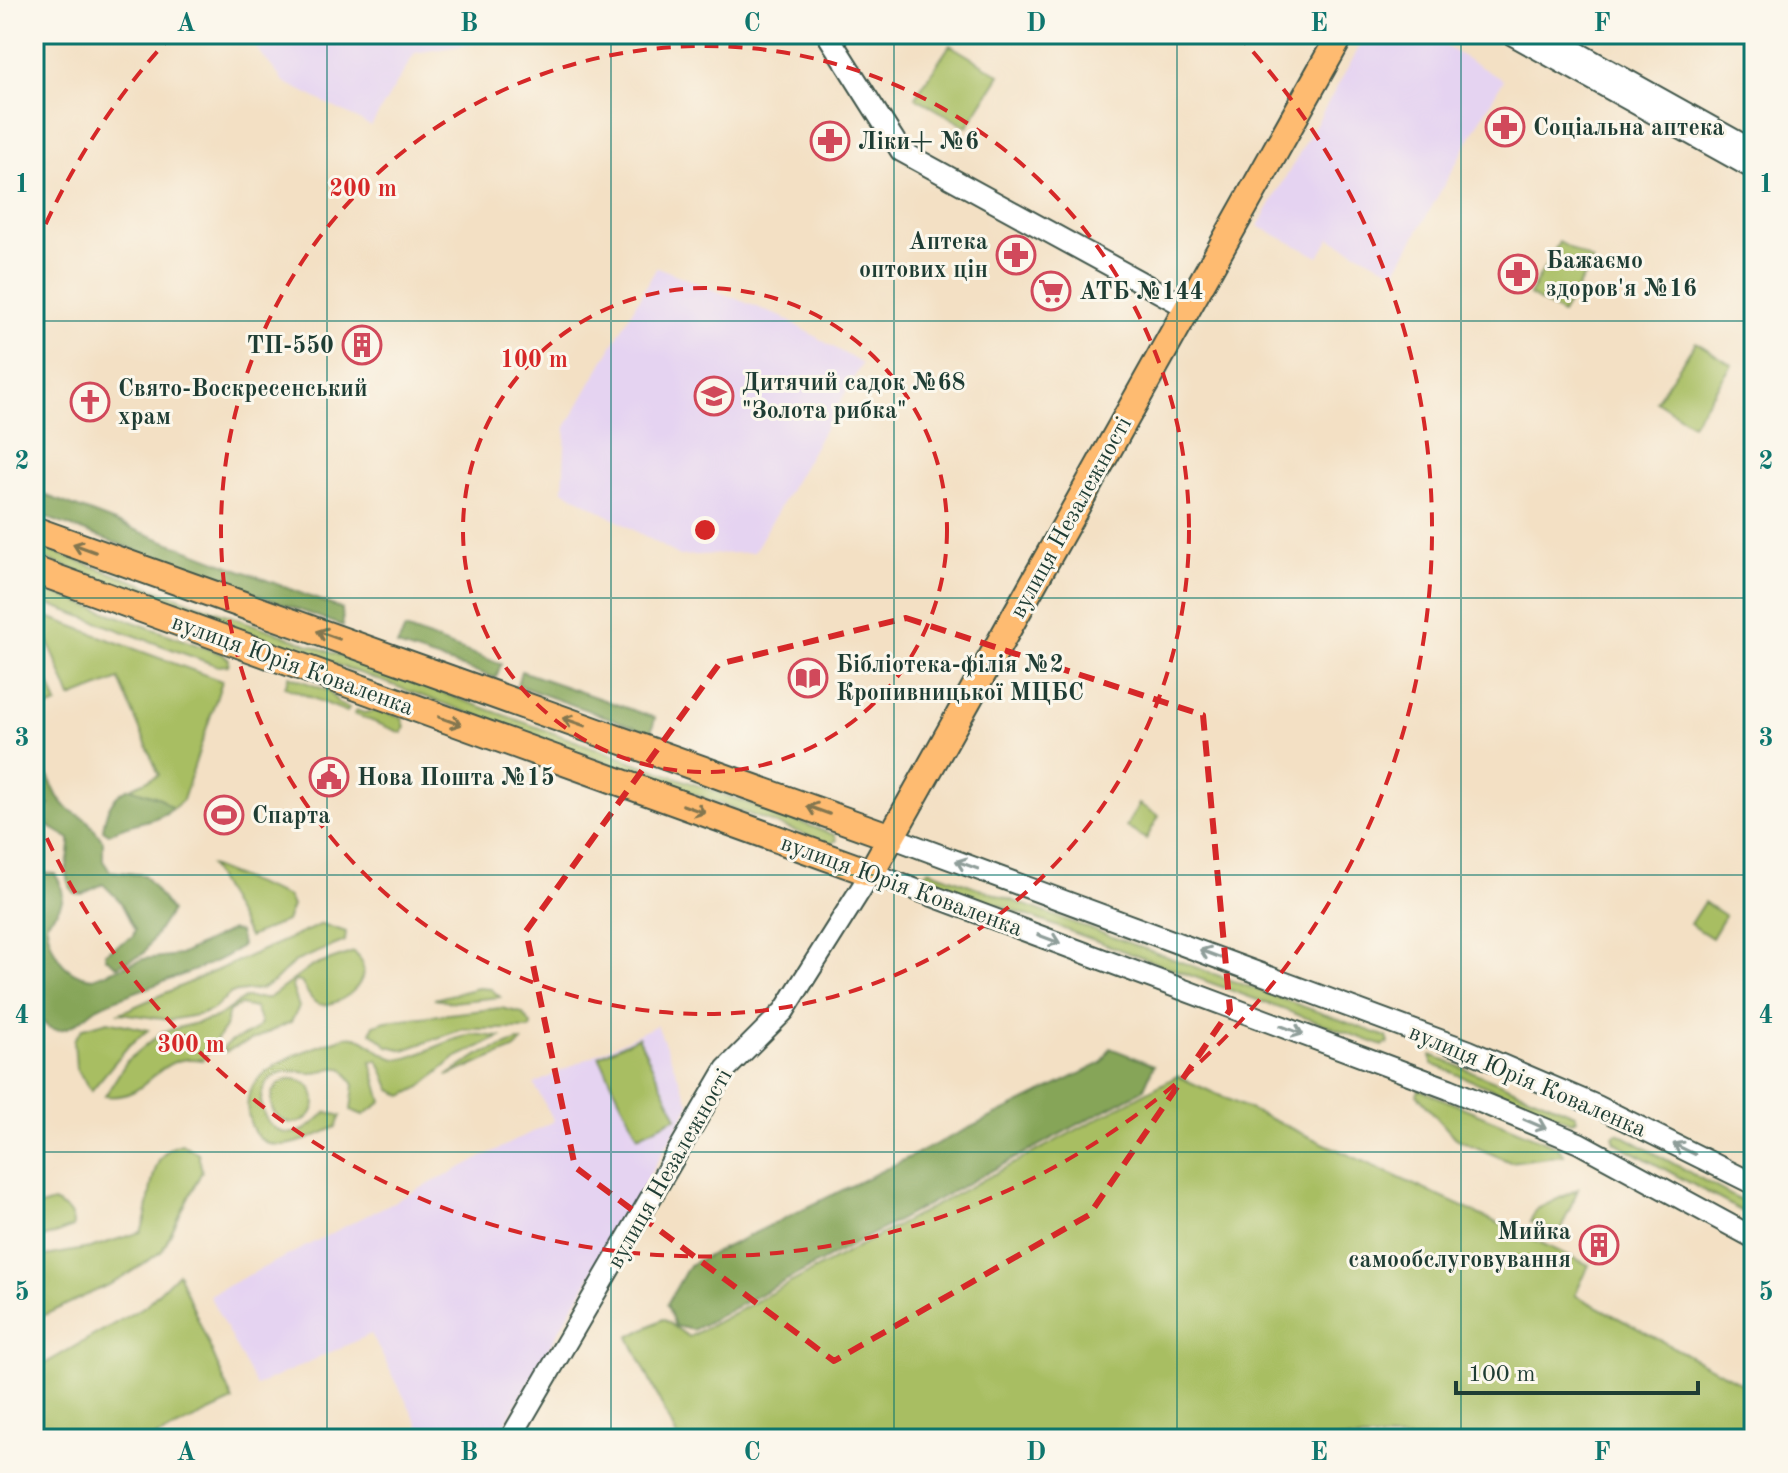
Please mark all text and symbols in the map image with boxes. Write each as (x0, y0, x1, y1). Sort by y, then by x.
text: A (176, 11, 196, 37)
text: B (460, 11, 478, 37)
text: C (743, 11, 761, 37)
text: D (1026, 11, 1046, 37)
text: E (1310, 11, 1328, 37)
text: F (1593, 11, 1611, 37)
pharmacy icon: Соціальна аптека (1484, 106, 1526, 148)
place label: Соціальна аптека (1533, 117, 1725, 141)
pharmacy icon: Ліки+ №6 (809, 120, 851, 162)
place label: Ліки+ №6 (858, 131, 979, 155)
text: 1 (14, 172, 30, 198)
text: 1 (1758, 172, 1774, 198)
text: 200 m (329, 178, 397, 202)
place label: Аптека оптових цін (859, 231, 988, 283)
pharmacy icon: Аптека оптових цін (995, 234, 1037, 276)
place label: Бажаємо здоров'я №16 (1546, 250, 1697, 302)
pharmacy icon: Бажаємо здоров'я №16 (1497, 253, 1539, 295)
supermarket icon: АТБ №144 (1030, 270, 1072, 312)
place label: АТБ №144 (1079, 281, 1204, 305)
building icon: ТП-550 (341, 324, 383, 366)
place label: ТП-550 (247, 334, 334, 359)
text: 100 m (500, 349, 568, 373)
place label: Дитячий садок №68 "Золота рибка" (742, 372, 965, 424)
school or university icon: Дитячий садок №68 "Золота рибка" (693, 375, 735, 417)
place label: Свято-Воскресенський храм (118, 378, 368, 430)
church icon: Свято-Воскресенський храм (69, 381, 111, 423)
street label: вулиця Незалежності (1006, 413, 1137, 623)
text: 2 (14, 449, 30, 475)
text: 2 (1758, 449, 1774, 475)
centre of rings (691, 516, 719, 544)
one-way arrow (72, 539, 97, 554)
street label: вулиця Юрія Коваленка (168, 611, 417, 721)
one-way arrow (316, 627, 341, 642)
place label: Бібліотека-філія №2 Кропивницької МЦБС (836, 654, 1084, 706)
library icon: Бібліотека-філія №2 Кропивницької МЦБС (787, 657, 829, 699)
one-way arrow (437, 714, 462, 729)
one-way arrow (562, 714, 586, 728)
text: 3 (14, 726, 30, 752)
text: 3 (1758, 726, 1774, 752)
public building icon: Нова Пошта №15 (308, 756, 350, 798)
place label: Нова Пошта №15 (357, 766, 555, 791)
sports icon: Спарта (203, 794, 245, 836)
one-way arrow (807, 802, 831, 816)
one-way arrow (681, 803, 706, 817)
place label: Спарта (252, 805, 330, 829)
street label: вулиця Юрія Коваленка (777, 832, 1026, 942)
one-way arrow (955, 856, 980, 871)
one-way arrow (1036, 933, 1061, 947)
one-way arrow (1199, 946, 1224, 961)
text: 4 (14, 1003, 30, 1029)
text: 4 (1758, 1003, 1774, 1029)
street label: вулиця Юрія Коваленка (1405, 1021, 1650, 1143)
one-way arrow (1280, 1024, 1304, 1038)
text: 300 m (157, 1034, 225, 1058)
street label: вулиця Незалежності (604, 1065, 738, 1273)
one-way arrow (1522, 1118, 1547, 1133)
one-way arrow (1673, 1141, 1697, 1156)
place label: Мийка самообслуговування (1348, 1221, 1571, 1273)
building icon: Мийка самообслуговування (1578, 1224, 1620, 1266)
text: 5 (14, 1280, 30, 1306)
text: 5 (1758, 1280, 1774, 1306)
scale bar (1456, 1345, 1698, 1395)
text: 100 m (1468, 1363, 1536, 1387)
text: A (176, 1440, 196, 1466)
text: B (460, 1440, 478, 1466)
text: C (743, 1440, 761, 1466)
text: D (1026, 1440, 1046, 1466)
text: E (1310, 1440, 1328, 1466)
text: F (1593, 1440, 1611, 1466)

